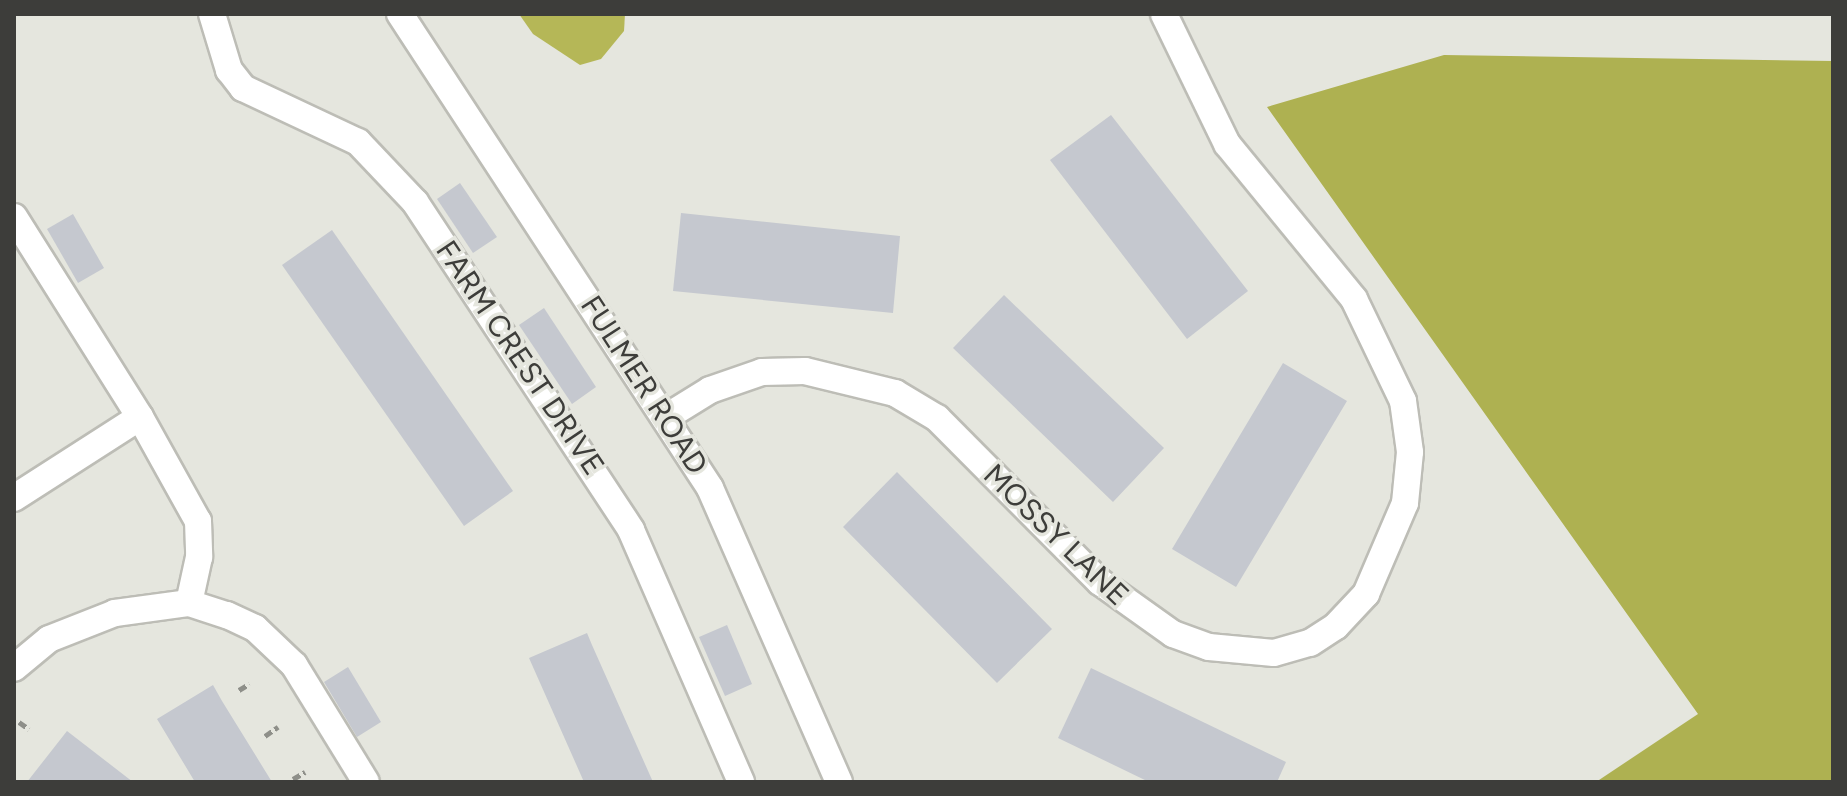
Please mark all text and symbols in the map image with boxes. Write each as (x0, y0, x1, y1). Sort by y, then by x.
street label: FARM CREST DRIVE (428, 234, 612, 482)
street label: FULMER ROAD (573, 289, 715, 481)
street label: MOSSY LANE (976, 457, 1136, 613)

